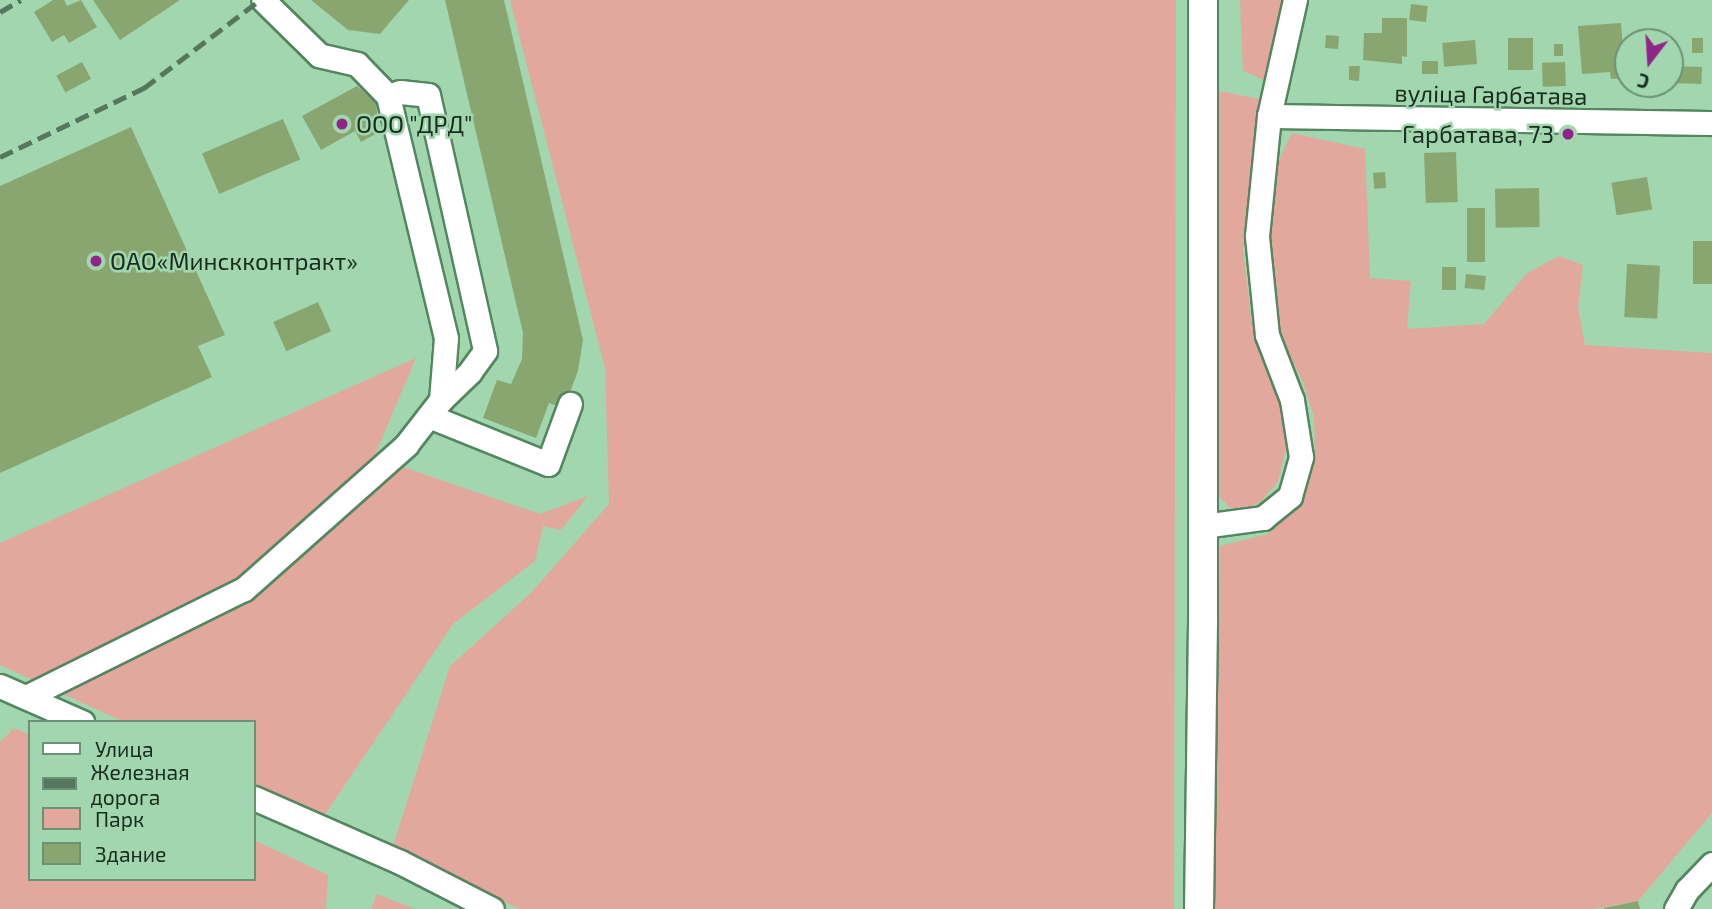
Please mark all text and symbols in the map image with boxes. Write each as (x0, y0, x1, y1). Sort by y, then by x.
north arrow (1614, 28, 1684, 98)
text: С (1635, 69, 1652, 94)
street label: вуліца Гарбатава (1394, 78, 1588, 110)
place label: ООО "ДРД" (356, 110, 473, 138)
marker: ООО "ДРД" (334, 116, 350, 132)
place label: Гарбатава, 73 (1402, 120, 1554, 148)
marker: Гарбатава, 73 (1560, 126, 1576, 142)
place label: ОАО«Минскконтракт» (110, 247, 358, 275)
marker: ОАО«Минскконтракт» (88, 253, 104, 269)
legend (28, 720, 256, 881)
text: Улица (95, 736, 154, 761)
text: Железная дорога (91, 759, 190, 809)
text: Парк (95, 806, 144, 831)
text: Здание (95, 841, 166, 866)

